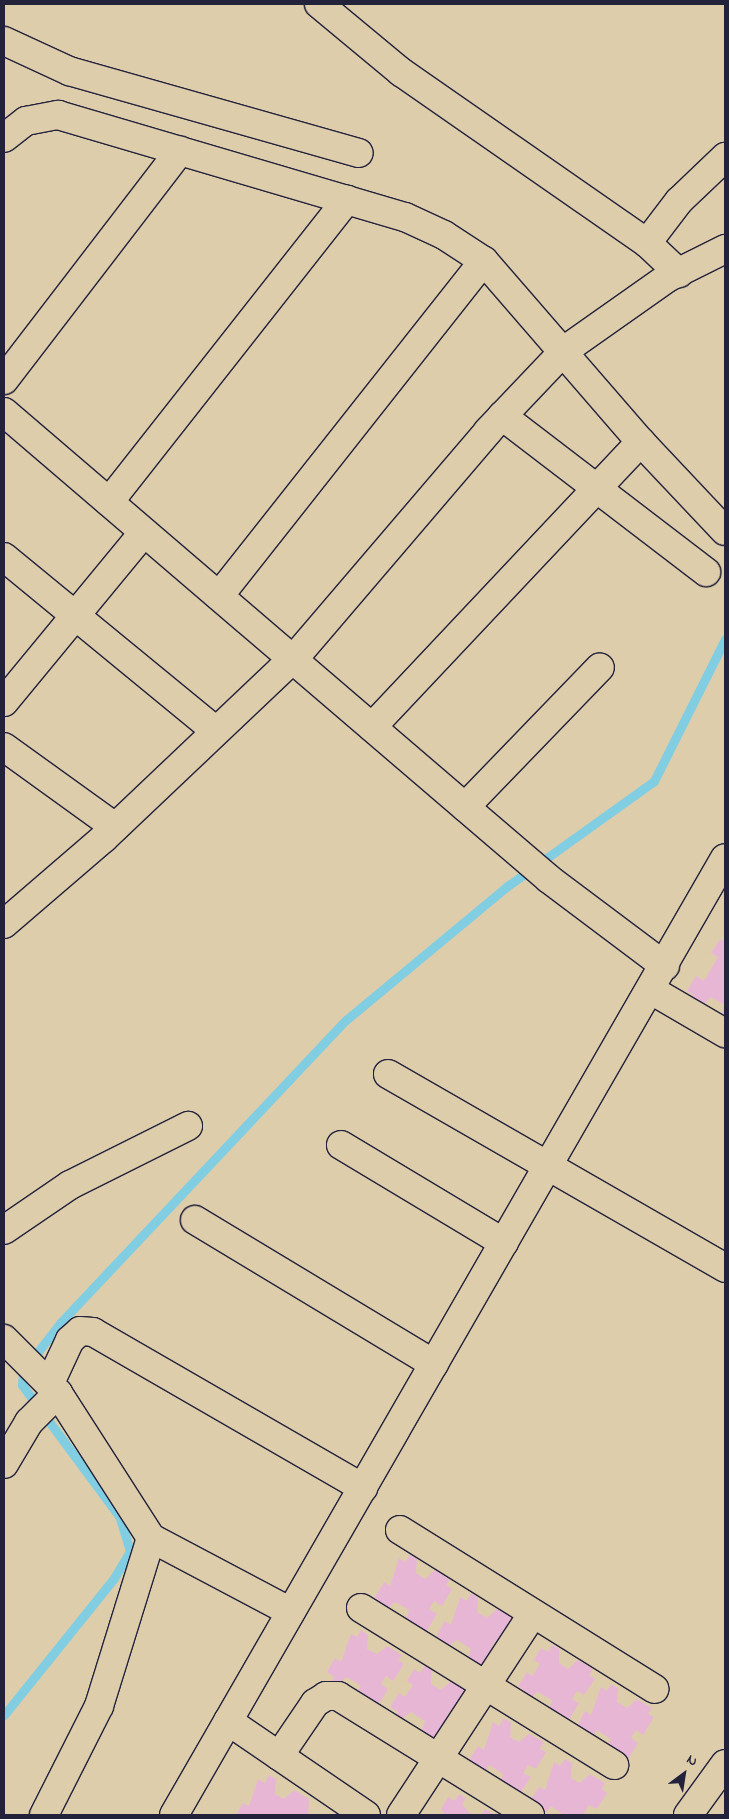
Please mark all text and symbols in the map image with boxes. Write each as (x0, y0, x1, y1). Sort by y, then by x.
north arrow (659, 1749, 709, 1799)
text: N (683, 1749, 701, 1772)

